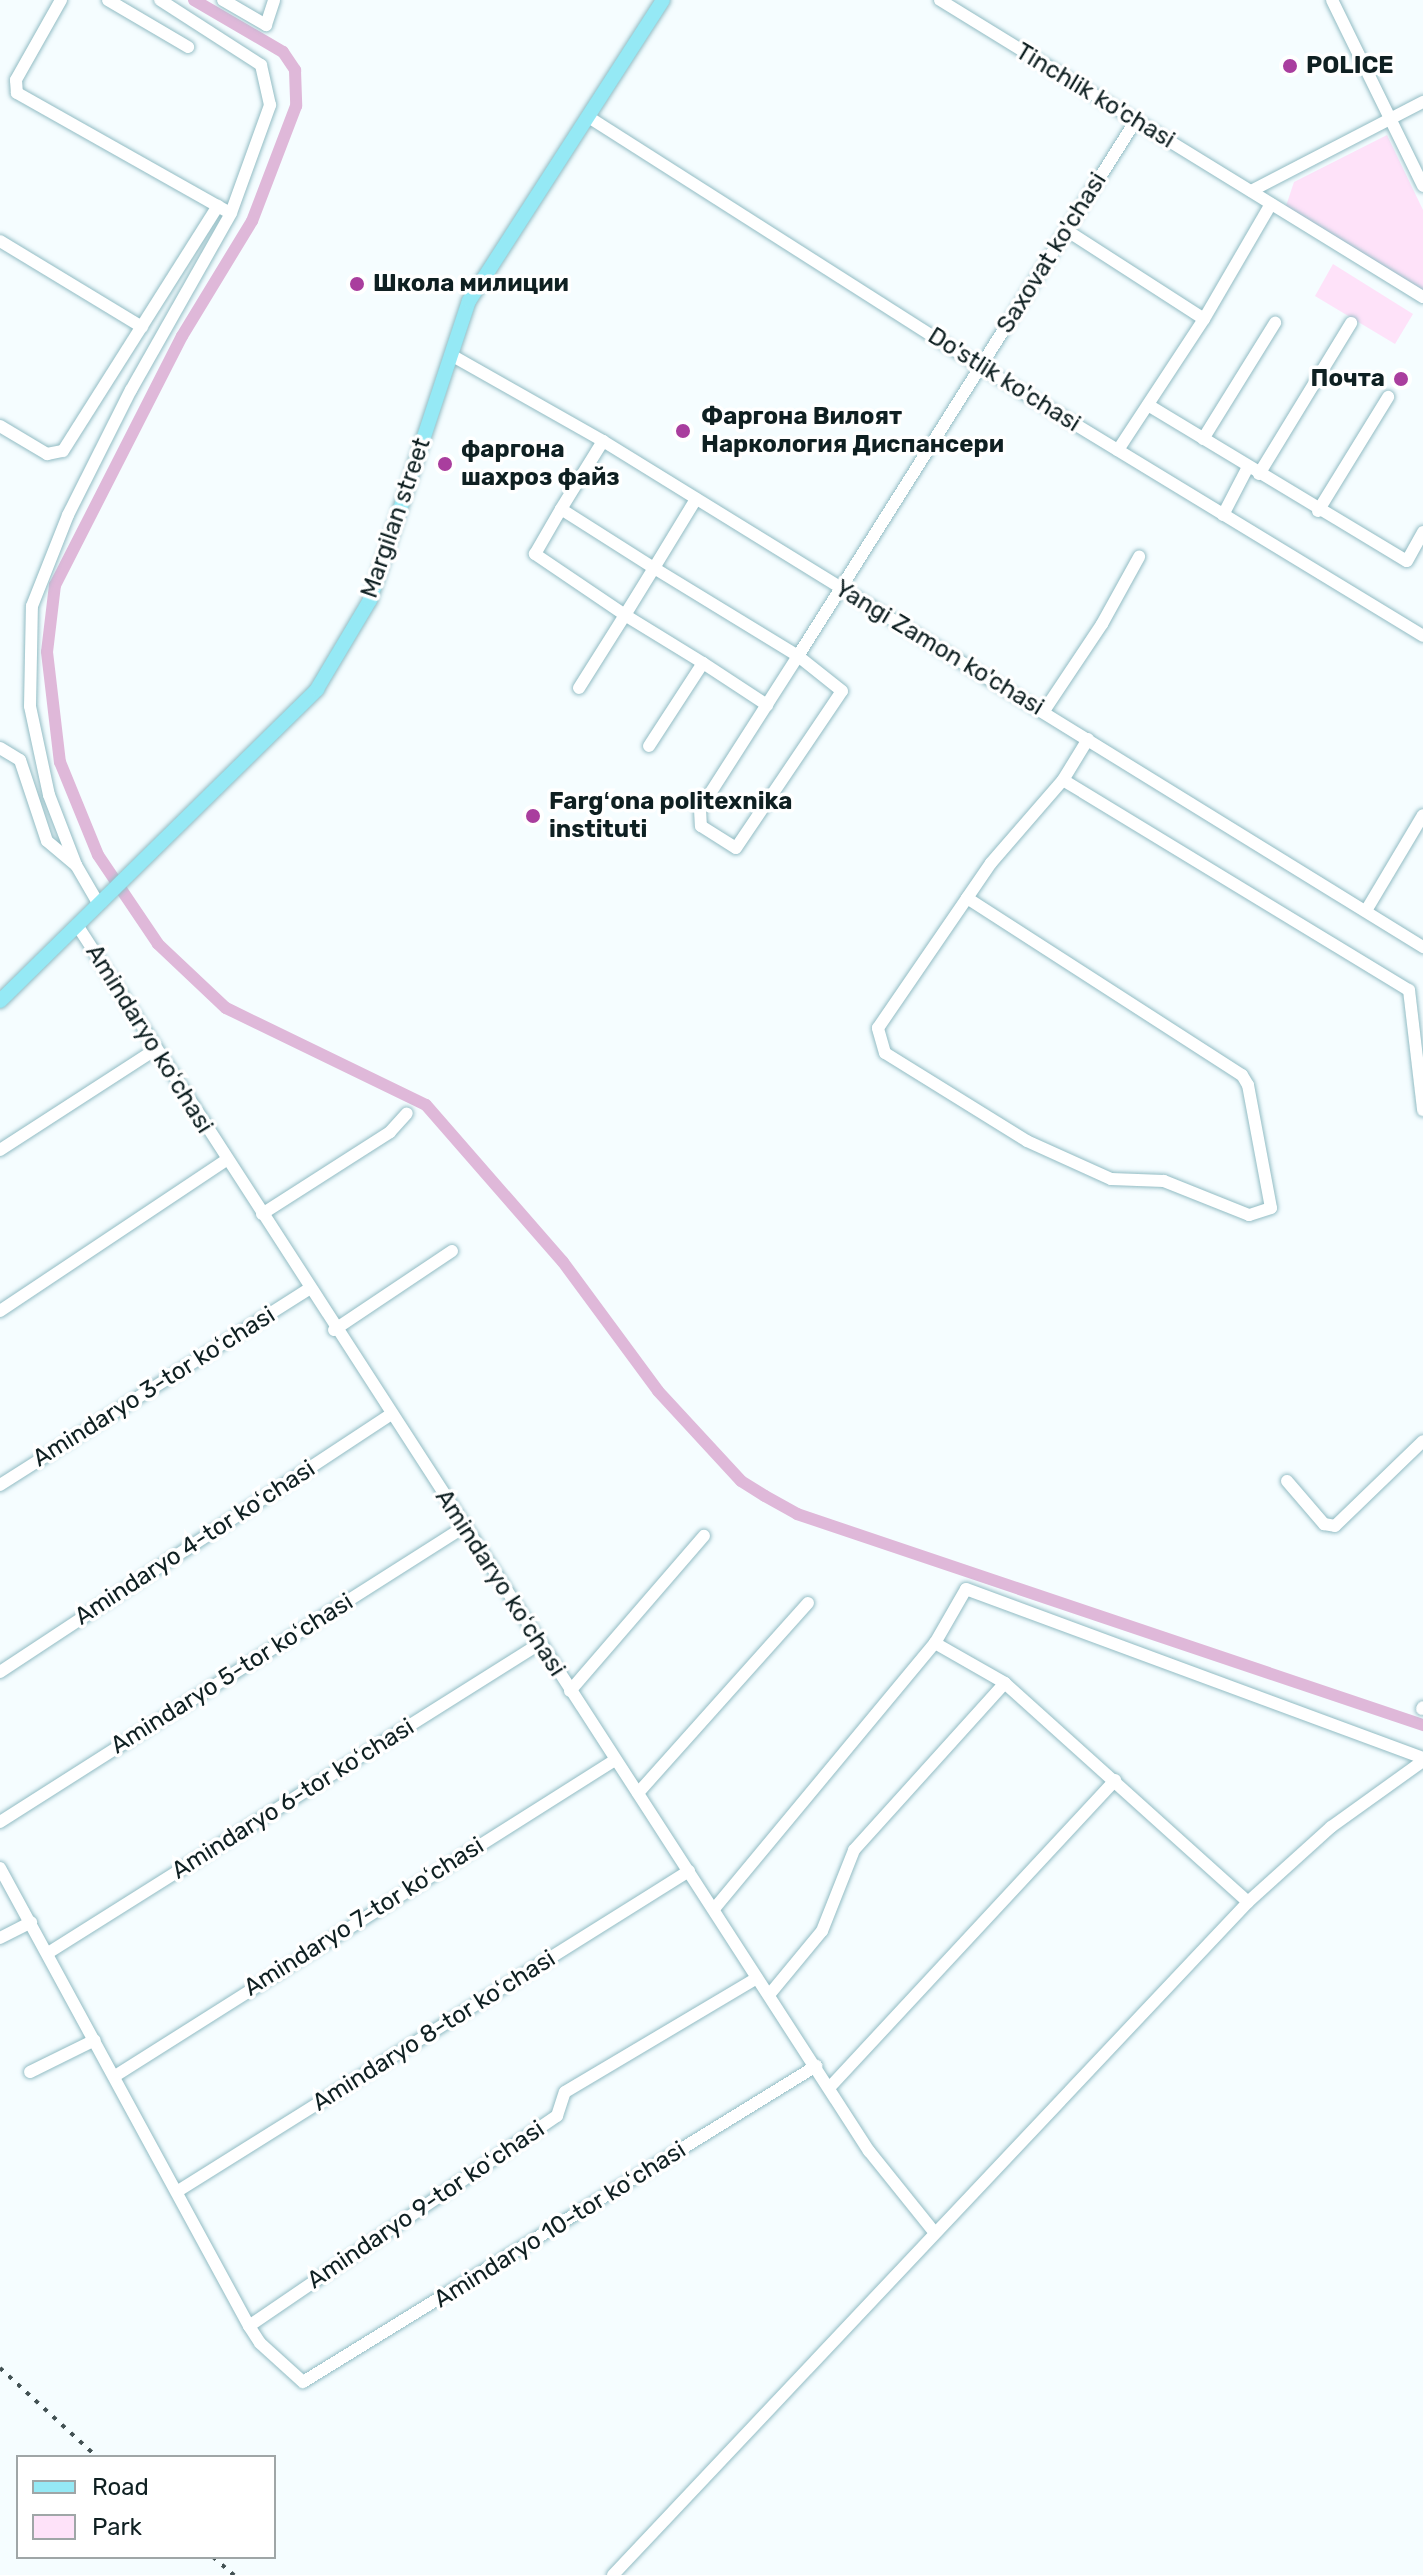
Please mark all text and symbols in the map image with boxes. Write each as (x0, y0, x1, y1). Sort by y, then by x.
street label: Tinchlik ko'chasi (1010, 37, 1180, 155)
place label: POLICE (1306, 52, 1394, 80)
marker: POLICE (1281, 57, 1299, 75)
street label: Saxovat ko'chasi (991, 167, 1113, 339)
place label: Школа милиции (373, 270, 569, 298)
marker: Школа милиции (348, 275, 366, 293)
street label: Do'stlik ko'chasi (922, 322, 1086, 438)
place label: Почта (1311, 365, 1385, 393)
marker: Почта (1392, 370, 1410, 388)
place label: Фаргона Вилоят Наркология Диспансери (701, 403, 1004, 459)
marker: Фаргона Вилоят Наркология Диспансери (672, 420, 694, 442)
street label: Margilan street (355, 434, 437, 602)
place label: фаргона шахроз файз (461, 436, 620, 492)
marker: фаргона шахроз файз (436, 455, 454, 473)
street label: Yangi Zamon ko'chasi (829, 574, 1049, 722)
place label: Fargʻona politexnika instituti (549, 788, 792, 844)
marker: Fargʻona politexnika instituti (524, 807, 542, 825)
street label: Amindaryo koʻchasi (79, 939, 219, 1139)
street label: Amindaryo 3-tor koʻchasi (27, 1300, 281, 1474)
street label: Amindaryo 4-tor koʻchasi (69, 1454, 321, 1632)
street label: Amindaryo koʻchasi (429, 1484, 571, 1682)
street label: Amindaryo 5-tor koʻchasi (105, 1587, 359, 1761)
street label: Amindaryo 6-tor koʻchasi (166, 1712, 420, 1886)
street label: Amindaryo 7-tor koʻchasi (239, 1831, 489, 2003)
street label: Amindaryo 8-tor koʻchasi (307, 1944, 561, 2118)
street label: Amindaryo 9-tor koʻchasi (302, 2115, 550, 2295)
street label: Amindaryo 10-tor koʻchasi (429, 2135, 691, 2315)
legend (16, 2455, 276, 2559)
text: Road (92, 2473, 149, 2501)
text: Park (92, 2513, 142, 2541)

